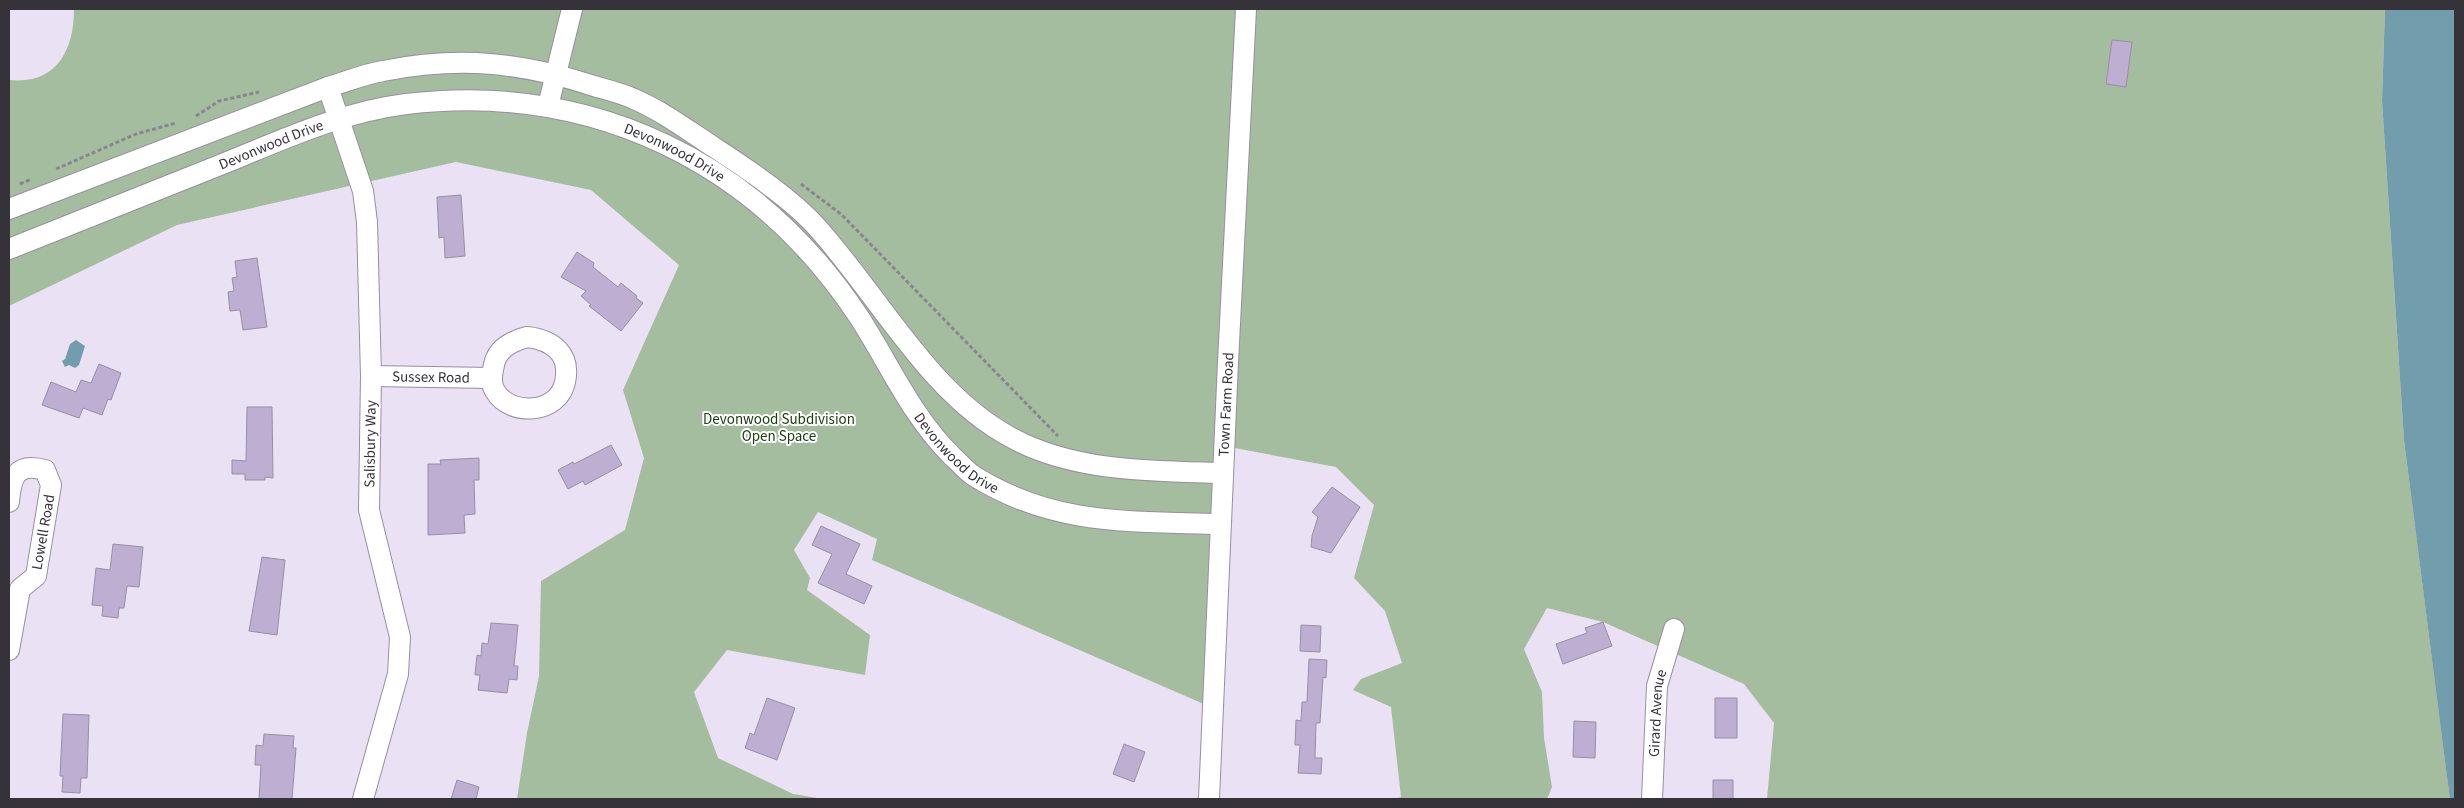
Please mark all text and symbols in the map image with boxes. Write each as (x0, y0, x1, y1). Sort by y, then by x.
street label: Devonwood Drive (216, 115, 326, 175)
street label: Devonwood Drive (621, 118, 729, 187)
street label: Town Farm Road (1214, 352, 1239, 457)
street label: Sussex Road (392, 366, 470, 389)
street label: Salisbury Way (359, 400, 382, 488)
street label: Devonwood Drive (909, 408, 1002, 499)
park label: Devonwood Subdivision Open Space (703, 409, 855, 447)
street label: Lowell Road (27, 493, 60, 571)
street label: Girard Avenue (1644, 667, 1672, 758)

